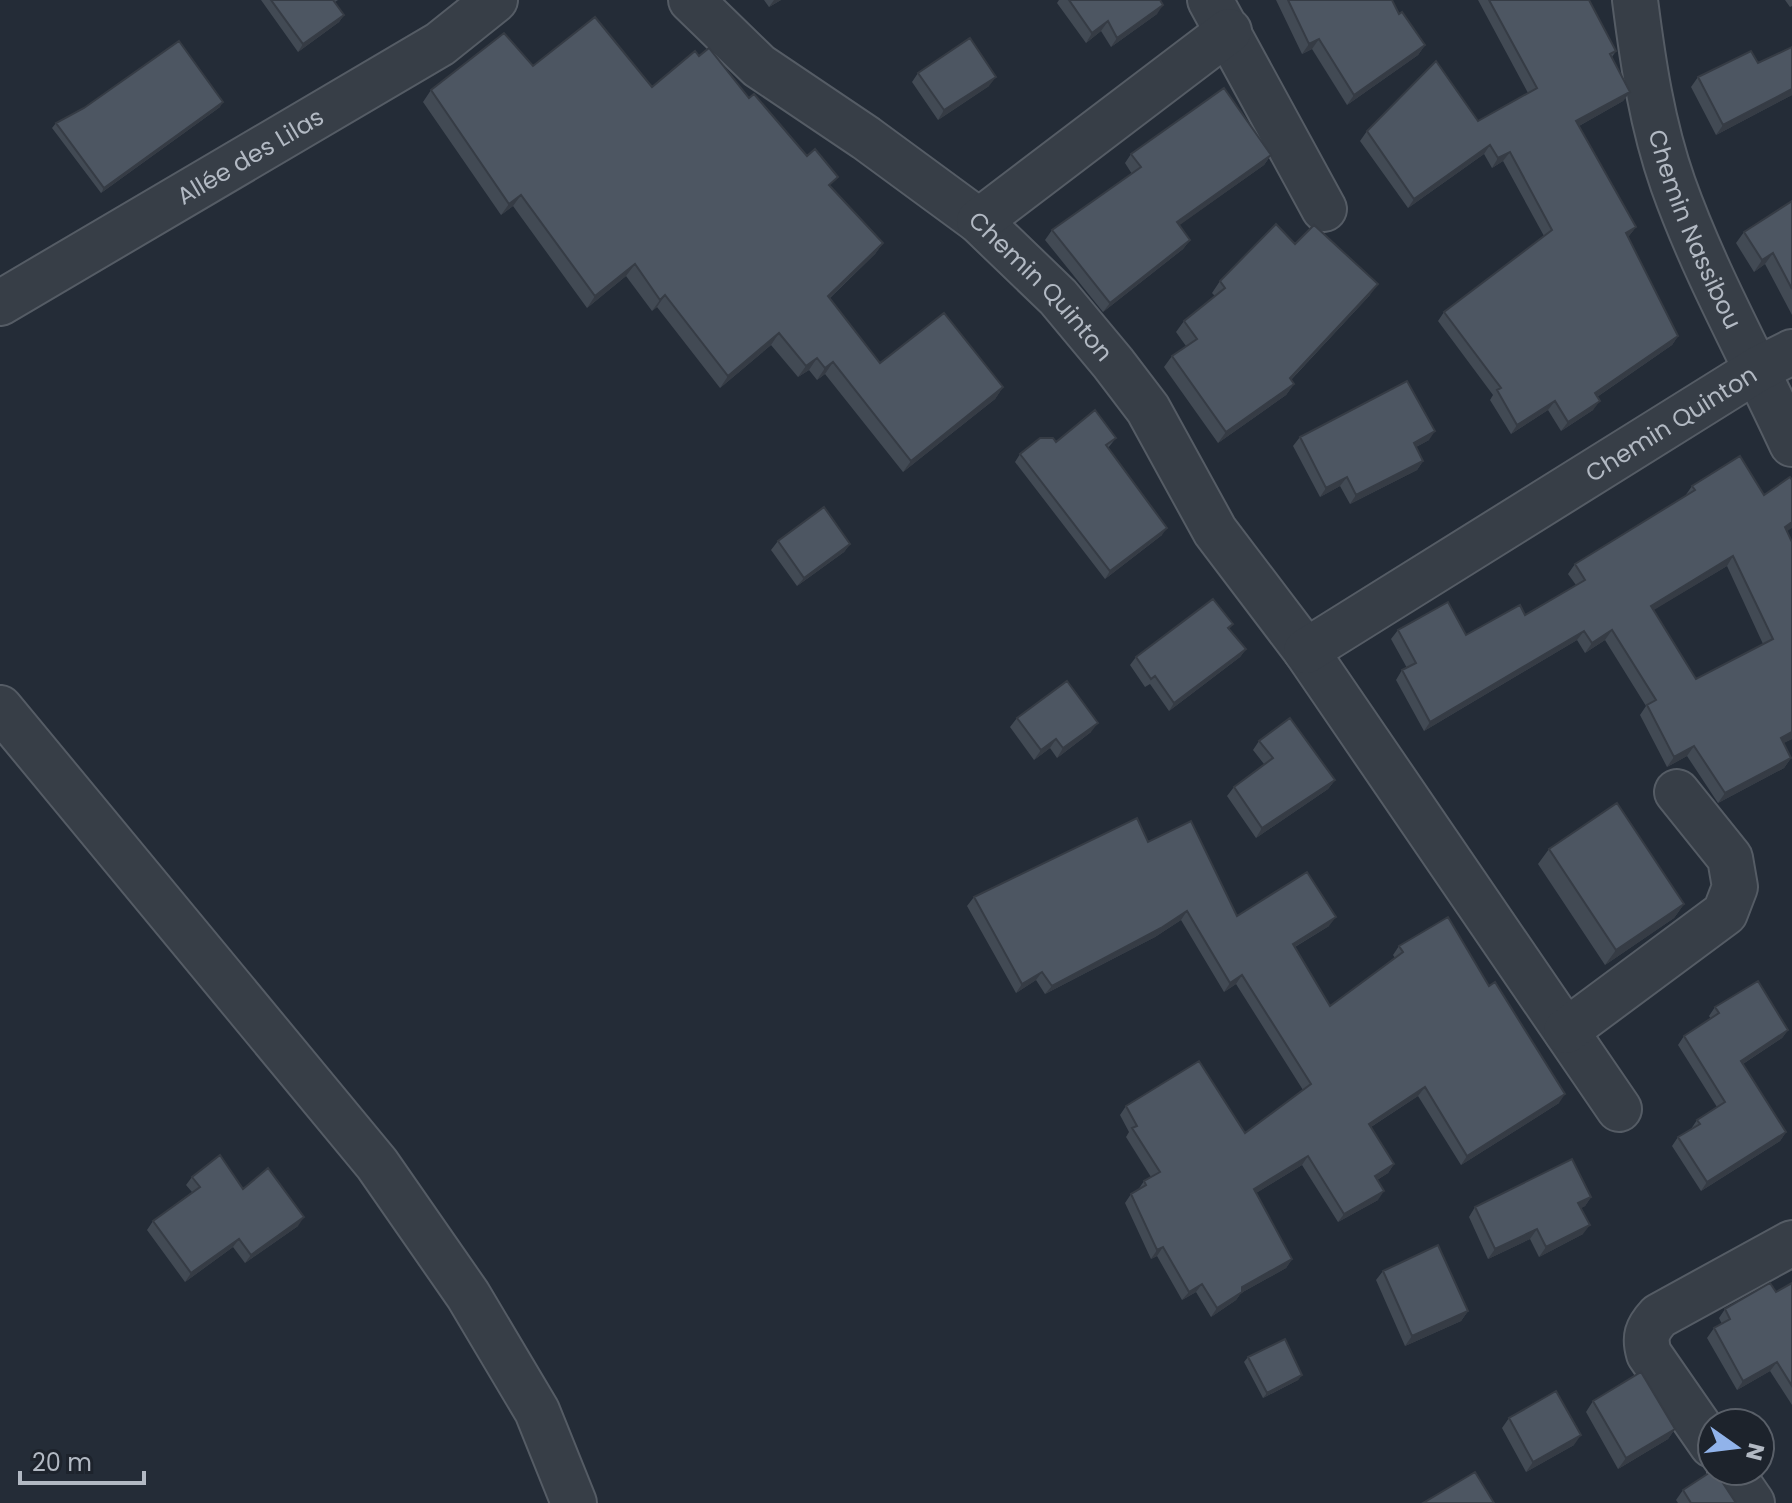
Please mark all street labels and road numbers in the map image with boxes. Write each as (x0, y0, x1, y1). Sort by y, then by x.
street label: Allée des Lilas (170, 100, 329, 212)
street label: Chemin Nassibou (1641, 126, 1750, 334)
street label: Chemin Quinton (962, 203, 1121, 368)
street label: Chemin Quinton (1579, 357, 1763, 489)

